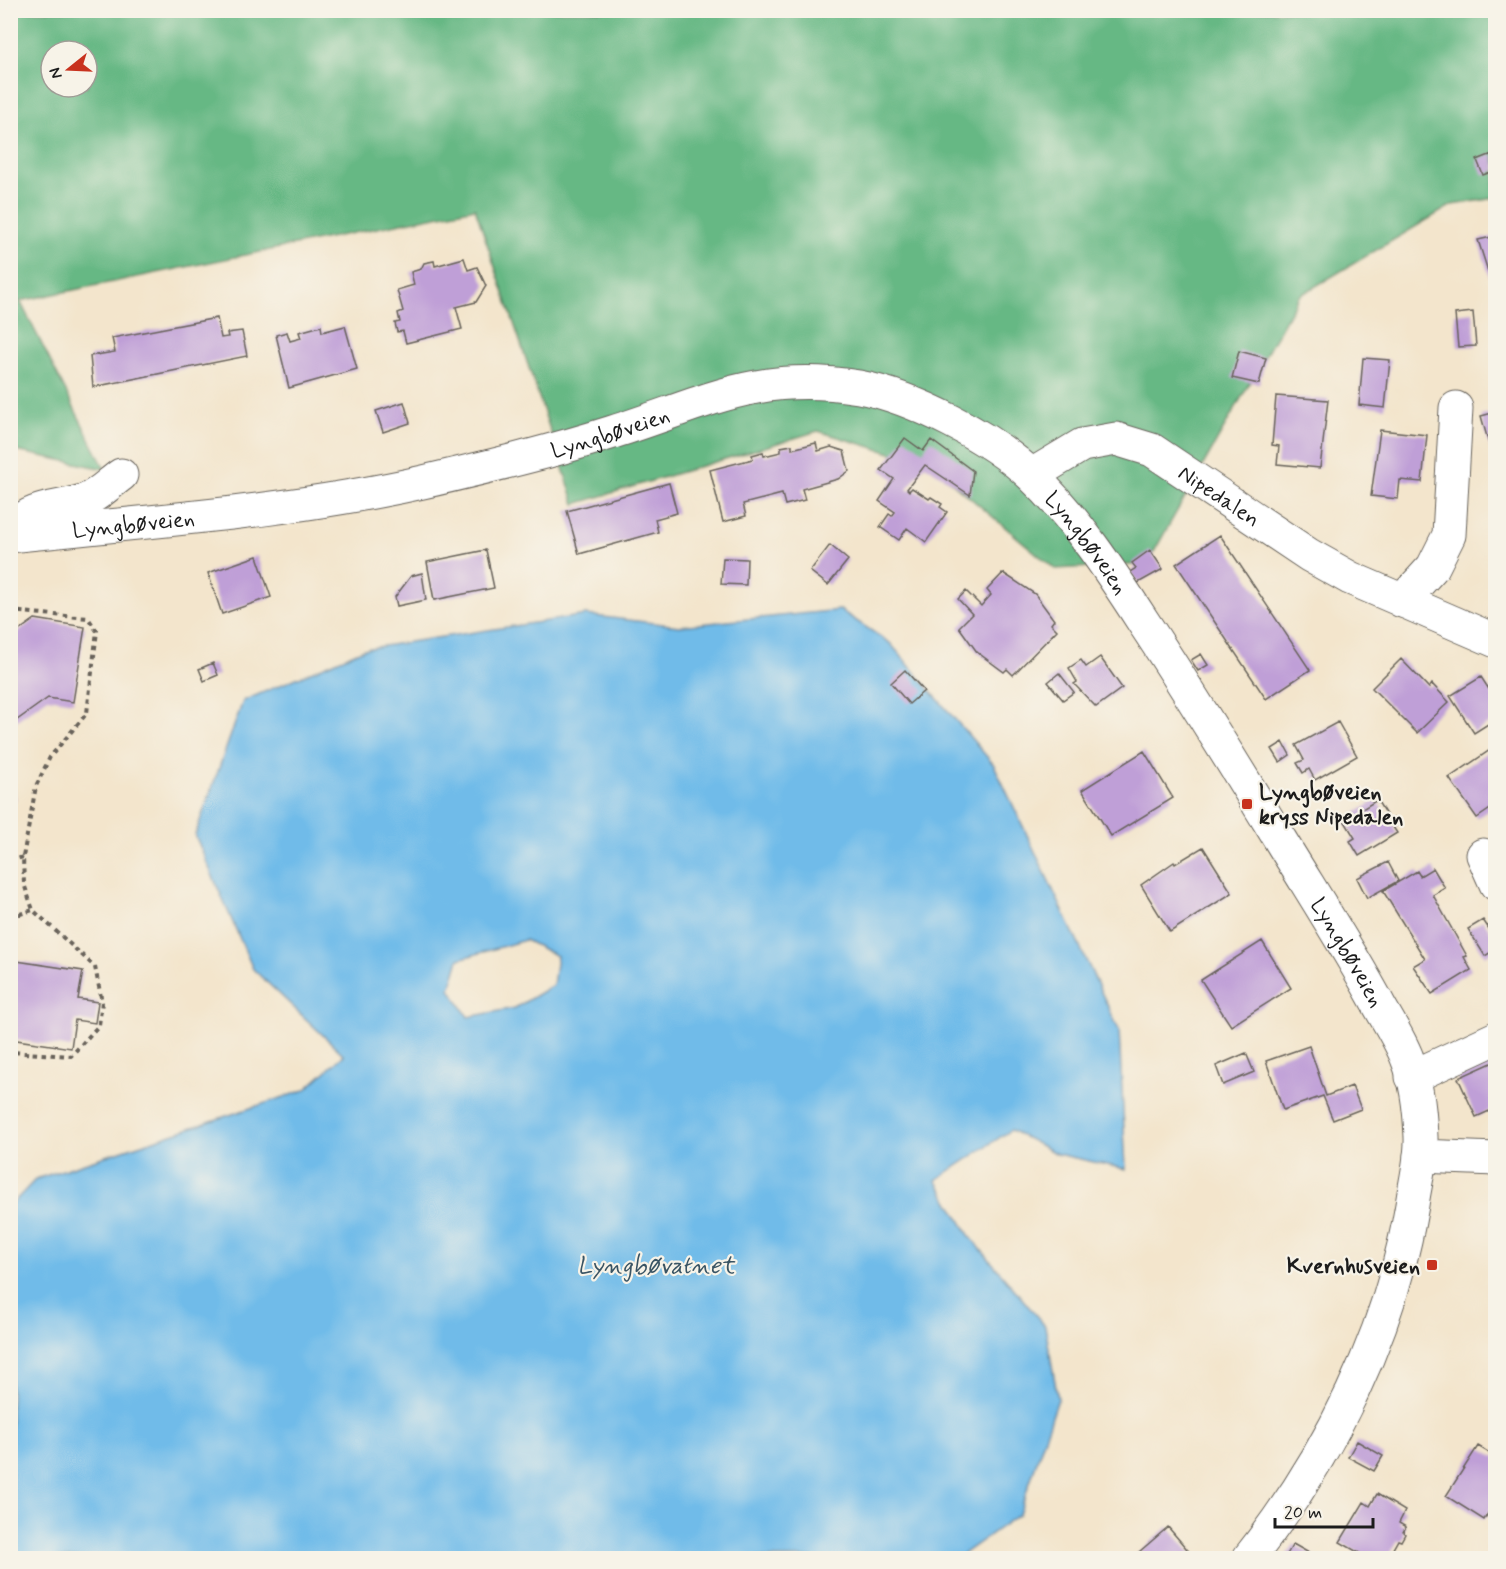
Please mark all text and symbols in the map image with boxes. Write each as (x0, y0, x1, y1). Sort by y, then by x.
north arrow (39, 39, 99, 99)
text: N (45, 65, 68, 81)
street label: Lyngbøveien (548, 402, 674, 466)
street label: Nipedalen (1172, 460, 1265, 534)
street label: Lyngbøveien (1038, 486, 1134, 601)
street label: Lyngbøveien (71, 505, 196, 545)
place label: Lyngbøveien kryss Nipedalen (1259, 779, 1403, 832)
marker: Lyngbøveien kryss Nipedalen (1240, 797, 1254, 811)
street label: Lyngbøveien (1303, 893, 1390, 1013)
water label: Lyngbøvatnet (577, 1251, 737, 1282)
place label: Kvernhusveien (1287, 1253, 1420, 1281)
marker: Kvernhusveien (1425, 1258, 1439, 1272)
scale bar (1275, 1491, 1372, 1529)
text: 20 m (1284, 1501, 1322, 1525)

